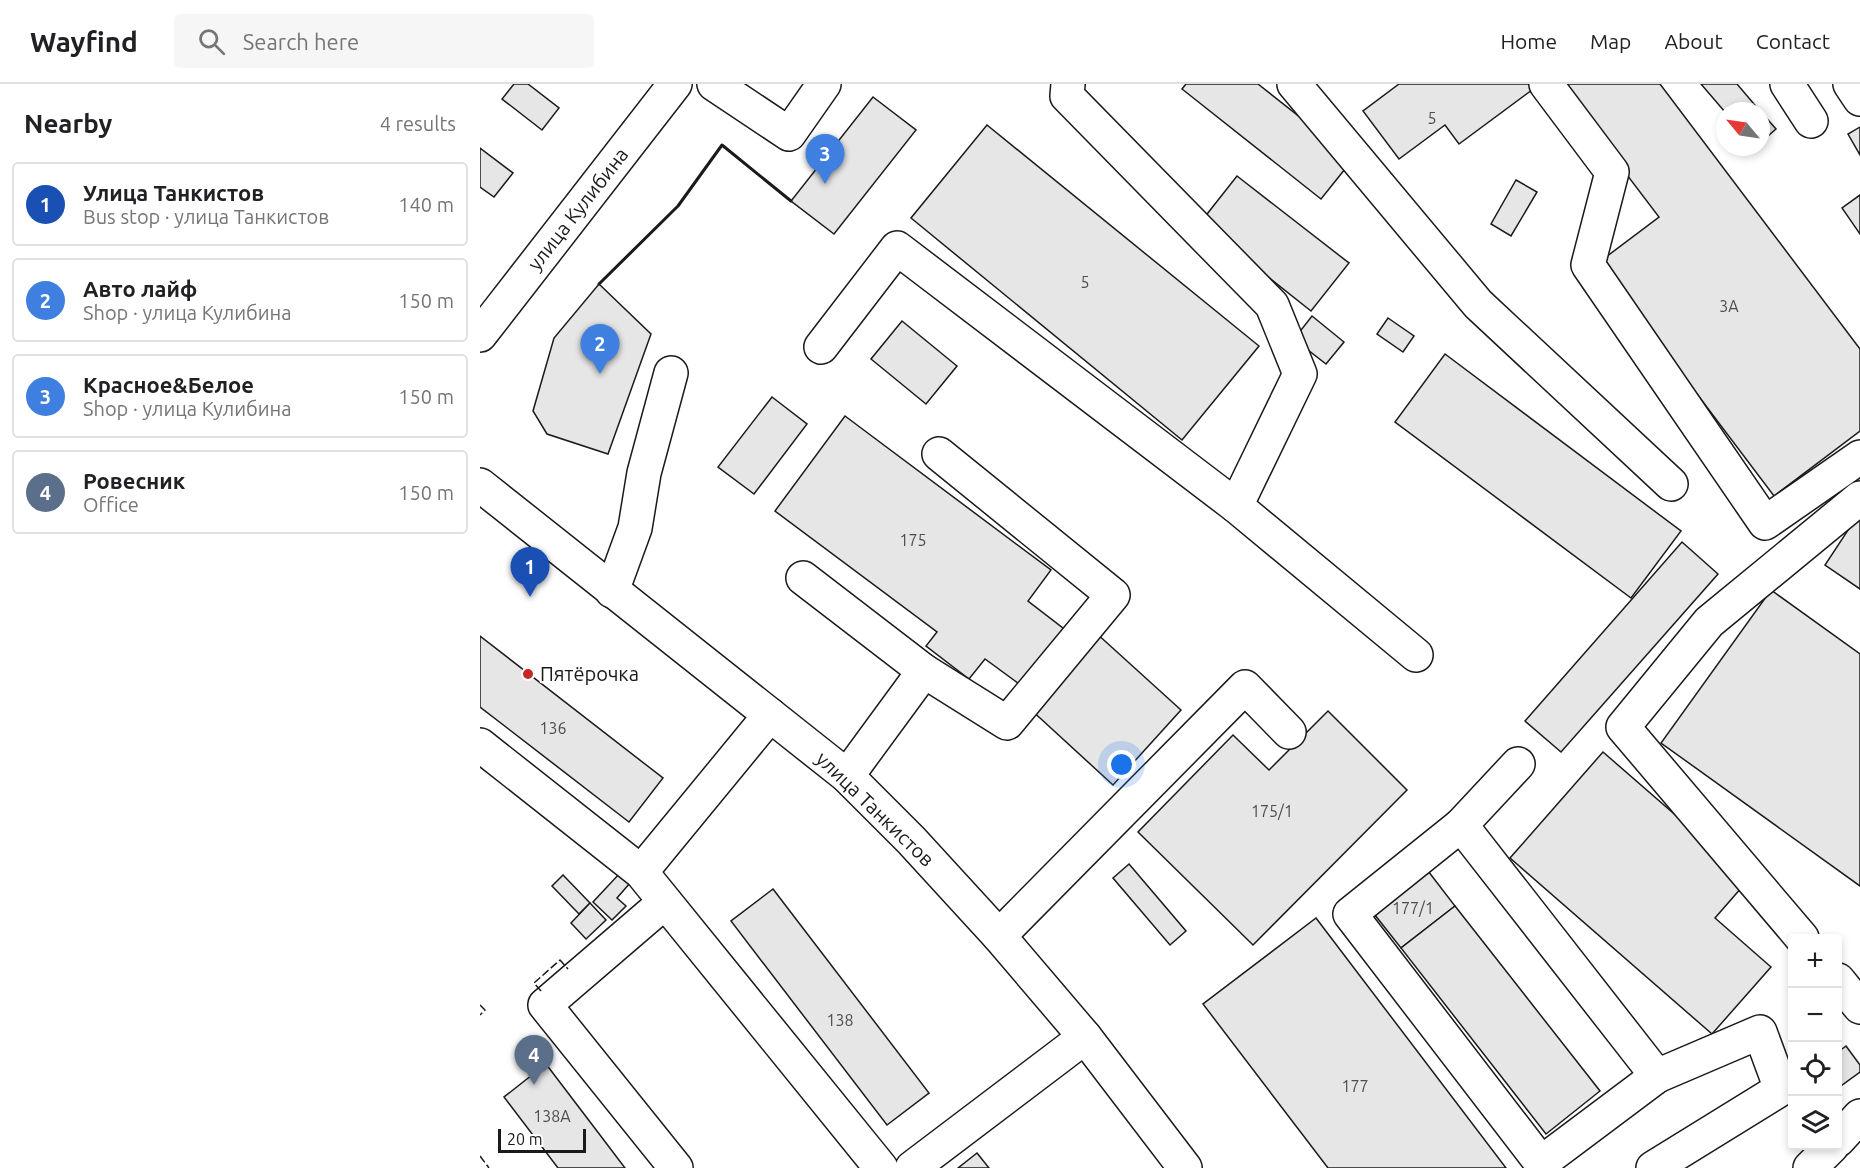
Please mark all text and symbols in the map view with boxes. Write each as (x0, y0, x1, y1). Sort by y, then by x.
search box (174, 14, 594, 68)
icon: search (195, 25, 228, 58)
text: Wayfind (30, 26, 138, 57)
text: Search here (243, 29, 359, 54)
text: Home (1500, 29, 1557, 53)
text: Map (1590, 29, 1631, 53)
text: About (1664, 29, 1723, 53)
text: Contact (1756, 29, 1830, 53)
north arrow (1716, 102, 1770, 156)
text: Nearby (24, 109, 112, 138)
house number: 5 (1427, 109, 1437, 127)
text: 4 results (380, 112, 456, 135)
pin: 3 (806, 135, 844, 184)
street label: улица Кулибина (523, 143, 633, 275)
text: Улица Танкистов (83, 180, 264, 205)
text: 1 (40, 193, 51, 216)
text: 140 m (398, 193, 454, 216)
text: Bus stop · улица Танкистов (83, 205, 329, 228)
house number: 5 (1080, 273, 1090, 291)
text: Авто лайф (83, 276, 197, 301)
text: 2 (40, 289, 51, 312)
text: 150 m (398, 289, 454, 312)
house number: 3А (1719, 297, 1739, 315)
text: Shop · улица Кулибина (83, 301, 291, 324)
pin: 2 (580, 324, 620, 374)
text: Красное&Белое (83, 372, 254, 397)
text: 3 (40, 385, 51, 408)
text: 150 m (398, 385, 454, 408)
text: Shop · улица Кулибина (83, 397, 291, 420)
text: Ровесник (83, 468, 185, 493)
text: 4 (40, 481, 51, 504)
text: 150 m (398, 481, 454, 504)
text: Office (83, 493, 139, 516)
house number: 175 (899, 531, 927, 549)
pin: 1 (511, 548, 550, 597)
place label: Пятёрочка (540, 662, 639, 685)
marker: Пятёрочка (521, 667, 535, 681)
house number: 136 (539, 719, 567, 737)
street label: улица Танкистов (812, 747, 939, 871)
your location (1107, 750, 1136, 779)
house number: 175/1 (1251, 802, 1293, 820)
house number: 177/1 (1392, 899, 1434, 917)
map controls (1788, 934, 1842, 1150)
button: + (1788, 934, 1842, 988)
button: − (1788, 988, 1842, 1042)
house number: 138 (826, 1011, 854, 1029)
pin: 4 (514, 1036, 554, 1085)
button: locate (1788, 1042, 1842, 1096)
house number: 177 (1341, 1077, 1369, 1095)
button: layers (1788, 1096, 1842, 1150)
house number: 138А (533, 1107, 571, 1125)
scale bar (498, 1126, 586, 1154)
text: 20 m (507, 1130, 543, 1148)

